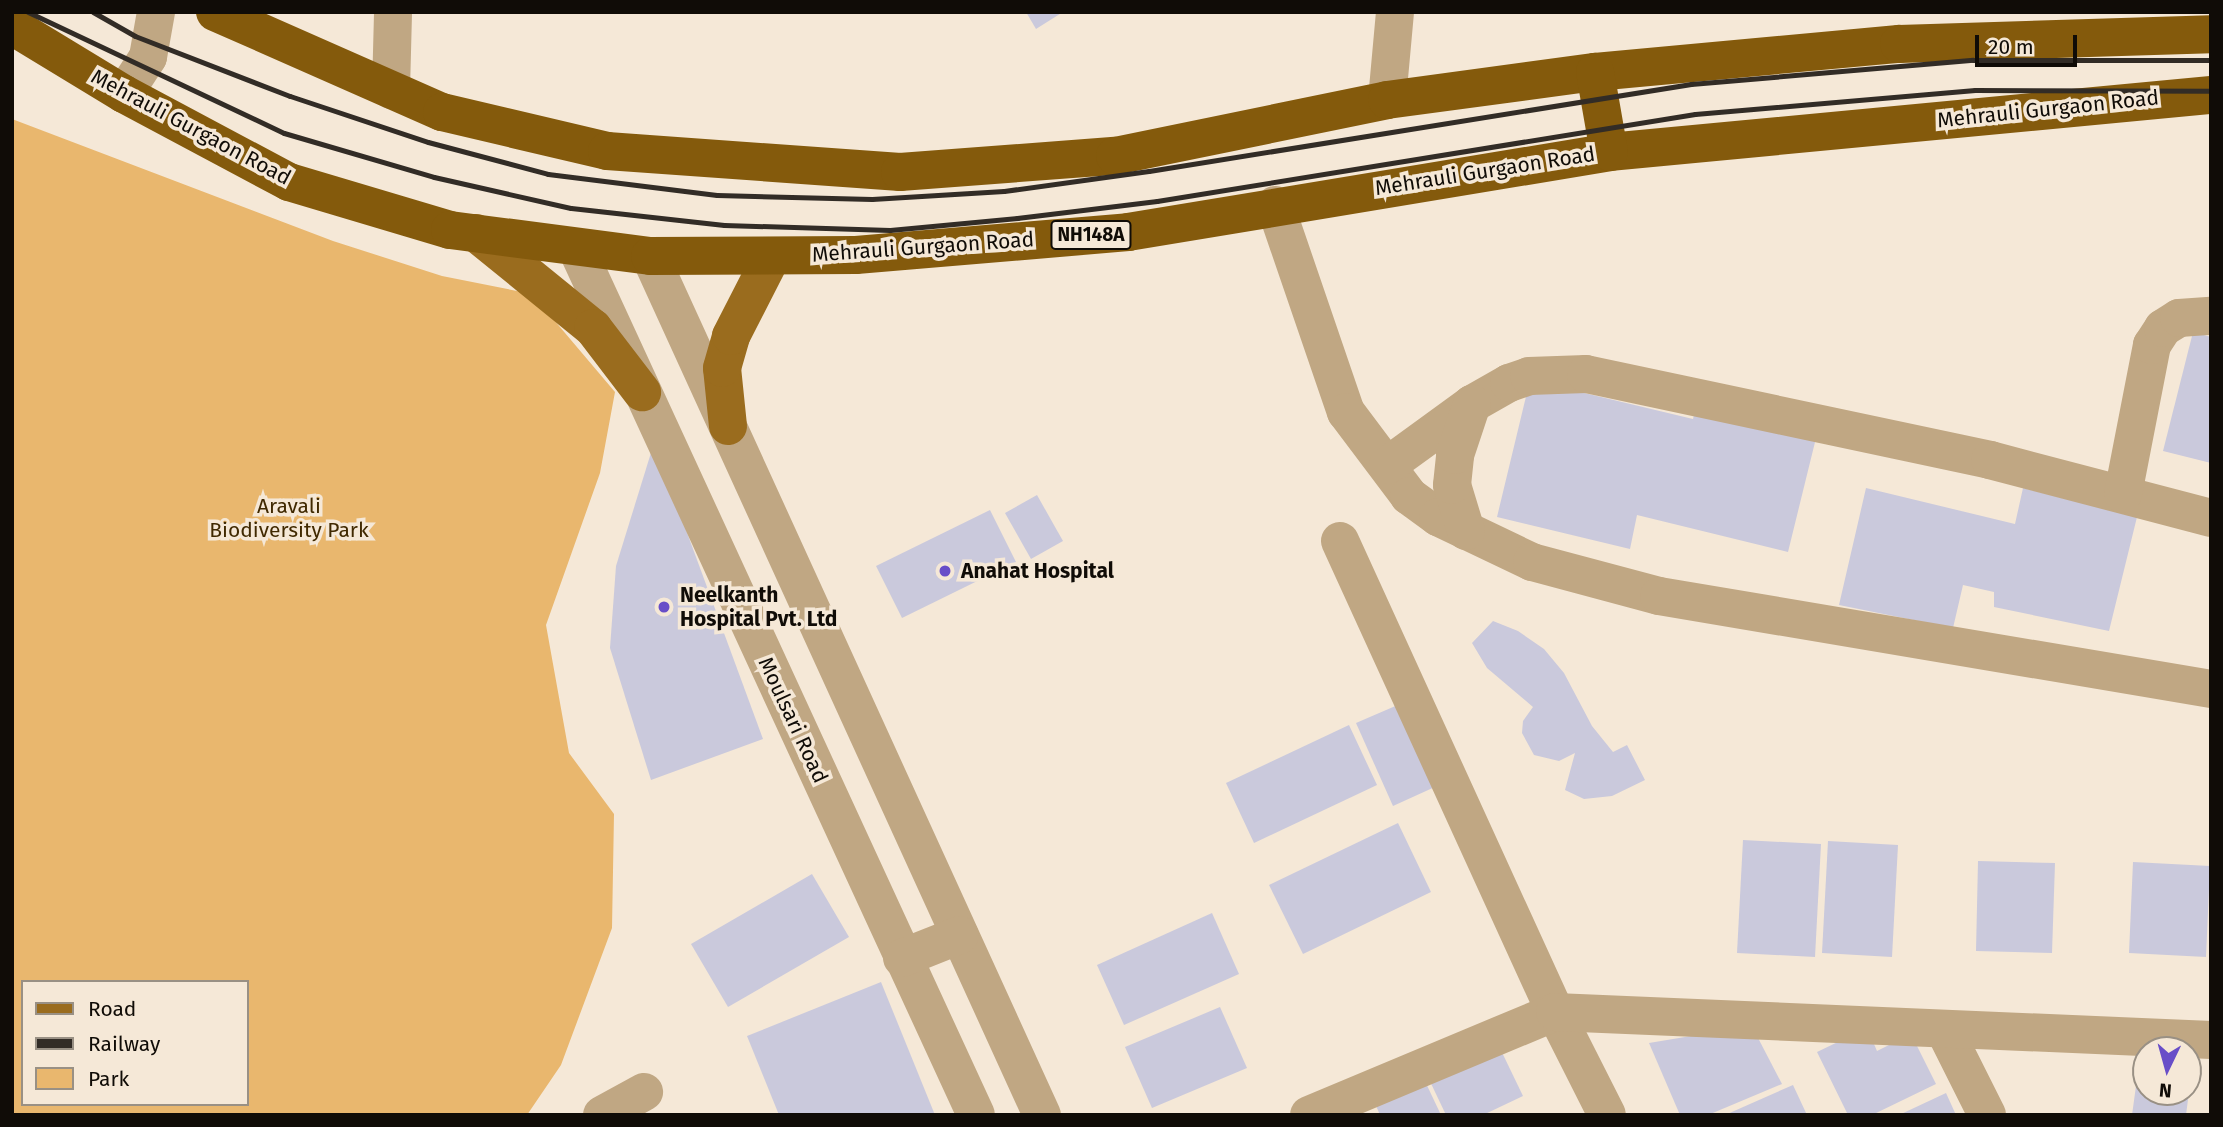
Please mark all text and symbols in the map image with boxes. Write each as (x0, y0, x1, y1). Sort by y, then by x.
scale bar (1978, 21, 2080, 65)
text: 20 m (1988, 34, 2034, 60)
street label: Mehrauli Gurgaon Road (87, 64, 295, 190)
street label: Mehrauli Gurgaon Road (1936, 85, 2160, 133)
street label: Mehrauli Gurgaon Road (1373, 141, 1597, 201)
road number: NH148A (1049, 219, 1133, 250)
street label: Mehrauli Gurgaon Road (811, 227, 1035, 267)
park label: Aravali Biodiversity Park (209, 493, 369, 543)
place label: Anahat Hospital (961, 558, 1114, 584)
marker: Anahat Hospital (935, 561, 955, 581)
place label: Neelkanth Hospital Pvt. Ltd (680, 582, 837, 632)
marker: Neelkanth Hospital Pvt. Ltd (654, 597, 674, 617)
street label: Moulsari Road (753, 653, 833, 787)
legend (21, 980, 248, 1106)
text: Road (88, 996, 136, 1022)
text: Railway (88, 1031, 160, 1057)
north arrow (2132, 1036, 2202, 1106)
text: Park (88, 1066, 129, 1092)
text: N (2158, 1078, 2173, 1102)

